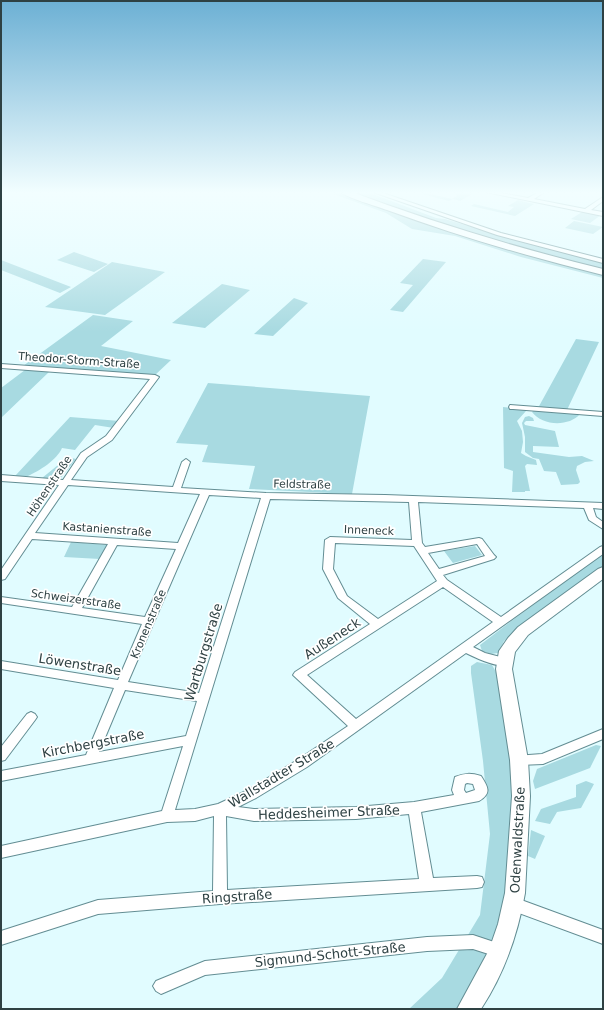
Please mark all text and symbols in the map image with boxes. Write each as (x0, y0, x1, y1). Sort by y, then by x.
street label: Theodor-Storm-Straße (17, 350, 140, 371)
street label: Höhenstraße (24, 453, 75, 519)
street label: Feldstraße (273, 477, 331, 492)
street label: Kastanienstraße (62, 520, 152, 539)
street label: Inneneck (344, 523, 395, 538)
street label: Schweizerstraße (30, 587, 122, 612)
street label: Kronenstraße (128, 587, 169, 661)
street label: Wartburgstraße (181, 601, 226, 703)
street label: Außeneck (301, 614, 364, 662)
street label: Löwenstraße (38, 651, 122, 678)
street label: Kirchbergstraße (41, 726, 145, 761)
street label: Wallstadter Straße (226, 736, 337, 811)
street label: Odenwaldstraße (507, 786, 528, 894)
street label: Heddesheimer Straße (258, 803, 400, 822)
street label: Ringstraße (201, 887, 273, 906)
street label: Sigmund-Schott-Straße (254, 939, 406, 970)

